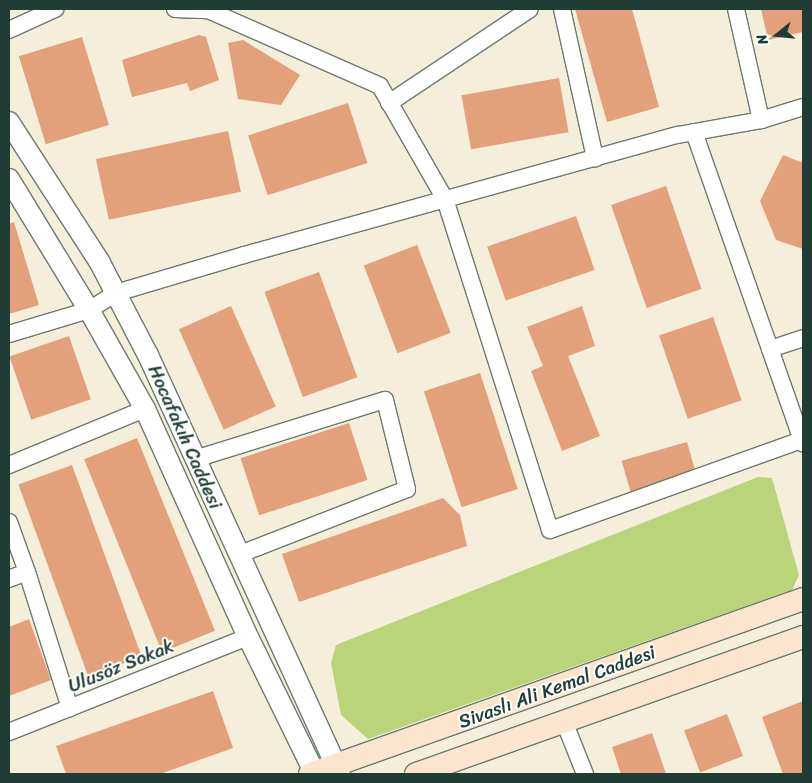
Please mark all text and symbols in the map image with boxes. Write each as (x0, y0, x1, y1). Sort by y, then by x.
north arrow (752, 10, 802, 60)
text: N (749, 31, 776, 48)
street label: Hocafakıh Caddesi (143, 362, 227, 512)
street label: Ulusöz Sokak (65, 634, 177, 698)
street label: Sivaslı Ali Kemal Caddesi (455, 641, 659, 733)

